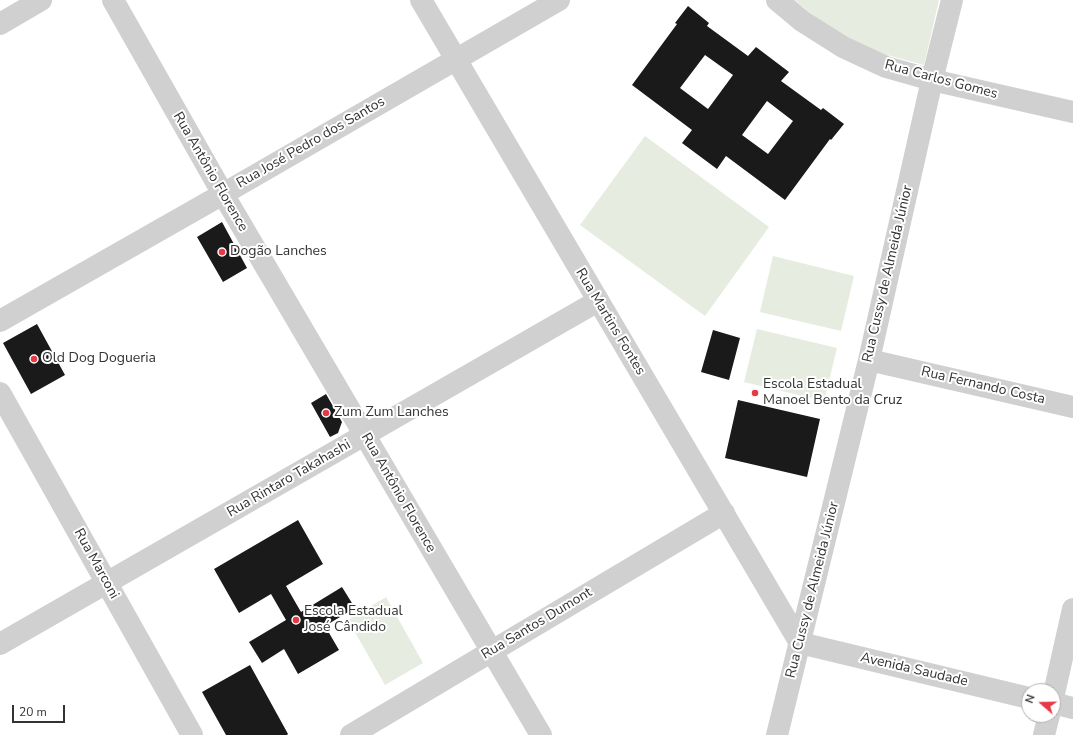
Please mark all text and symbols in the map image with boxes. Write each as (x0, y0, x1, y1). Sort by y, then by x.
street label: Rua Carlos Gomes (883, 57, 999, 103)
street label: Rua José Pedro dos Santos (234, 94, 388, 192)
street label: Rua Antônio Florence (169, 109, 251, 235)
street label: Rua Cussy de Almeida Júnior (859, 184, 917, 364)
place label: Dogão Lanches (230, 244, 327, 260)
marker: Dogão Lanches (217, 247, 227, 257)
street label: Rua Martins Fontes (571, 266, 649, 378)
place label: Old Dog Dogueria (42, 351, 156, 367)
marker: Old Dog Dogueria (29, 354, 39, 364)
street label: Rua Fernando Costa (919, 364, 1047, 408)
place label: Escola Estadual Manoel Bento da Cruz (763, 377, 902, 410)
marker: Escola Estadual Manoel Bento da Cruz (750, 388, 760, 398)
place label: Zum Zum Lanches (334, 405, 449, 421)
marker: Zum Zum Lanches (321, 408, 331, 418)
street label: Rua Antônio Florence (357, 430, 439, 556)
street label: Rua Rintaro Takahashi (224, 437, 354, 521)
street label: Rua Cussy de Almeida Júnior (783, 500, 843, 680)
street label: Rua Marconi (70, 526, 122, 602)
street label: Rua Santos Dumont (479, 584, 595, 664)
place label: Escola Estadual José Cândido (304, 604, 403, 636)
marker: Escola Estadual José Cândido (291, 615, 301, 625)
street label: Avenida Saudade (859, 649, 969, 691)
north arrow (1021, 683, 1061, 723)
text: N (1022, 693, 1039, 706)
scale bar (14, 697, 67, 723)
text: 20 m (19, 704, 47, 720)

